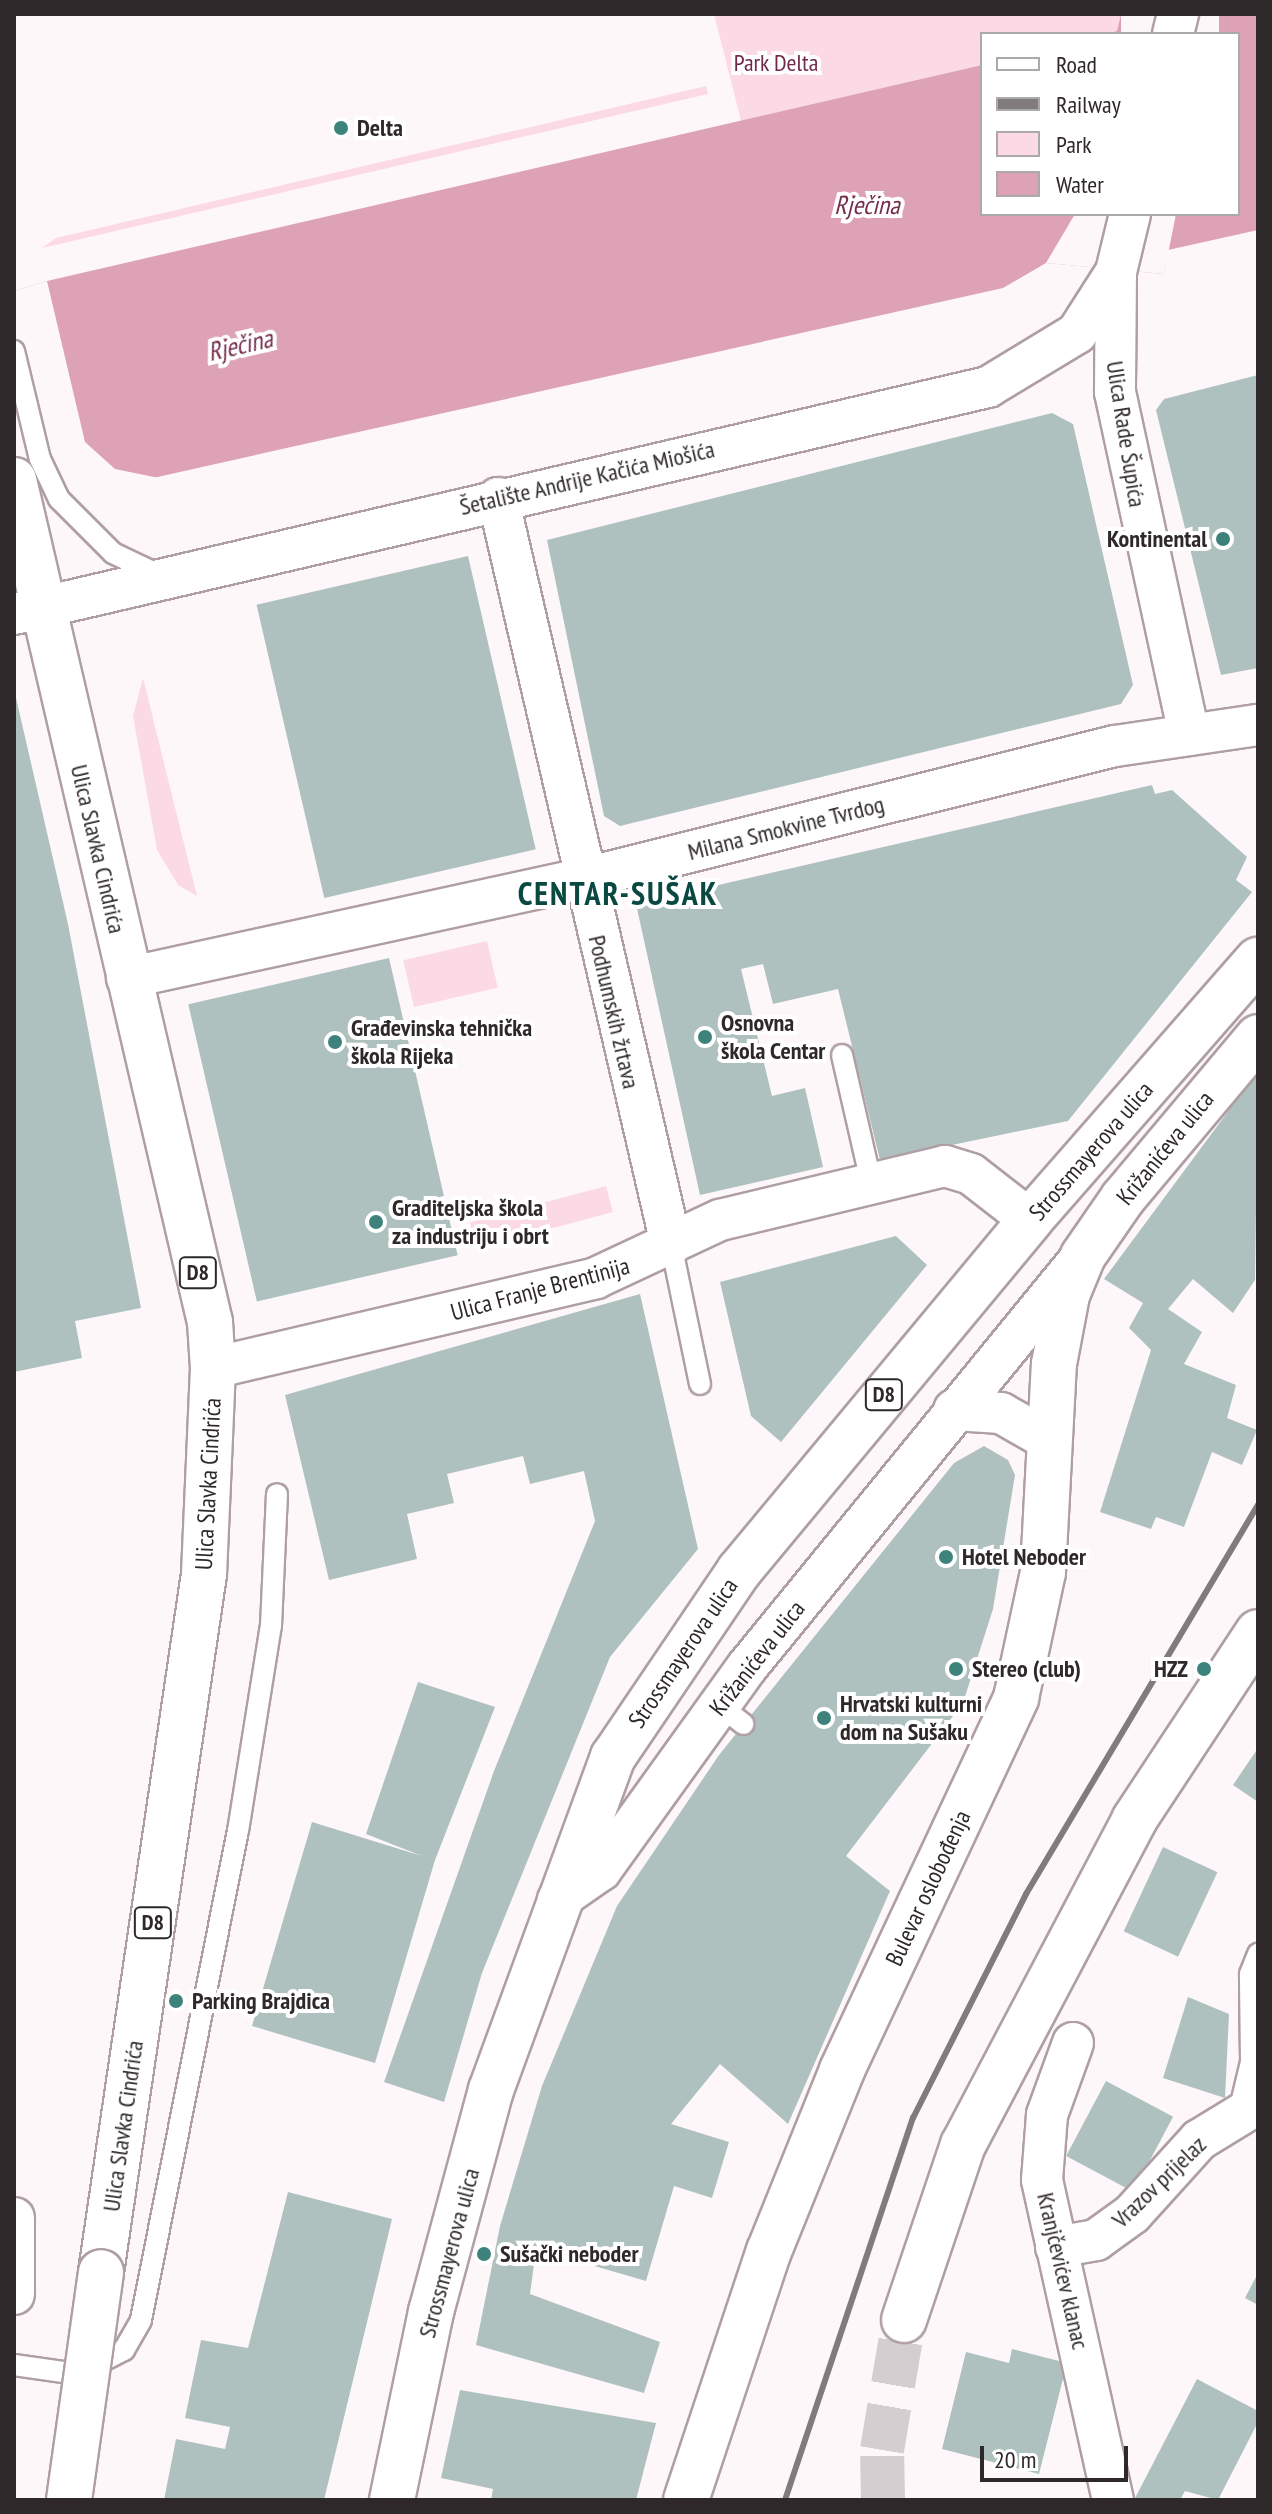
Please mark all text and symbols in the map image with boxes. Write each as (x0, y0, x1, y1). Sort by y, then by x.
legend (980, 32, 1240, 216)
park label: Park Delta (733, 49, 819, 77)
text: Road (1056, 49, 1097, 80)
text: Railway (1056, 89, 1121, 120)
place label: Delta (357, 114, 403, 142)
marker: Delta (332, 119, 350, 137)
text: Park (1056, 129, 1092, 160)
text: Water (1056, 169, 1104, 200)
water label: Rječina (834, 189, 900, 221)
water label: Rječina (205, 322, 275, 368)
street label: Ulica Rade Šupića (1100, 359, 1152, 509)
street label: Šetalište Andrije Kačića Miošića (457, 435, 717, 521)
place label: Kontinental (1107, 525, 1207, 553)
marker: Kontinental (1214, 530, 1232, 548)
street label: Ulica Slavka Cindrića (65, 762, 131, 936)
street label: Milana Smokvine Tvrdog (685, 790, 887, 866)
district label: CENTAR-SUŠAK (518, 874, 718, 912)
street label: Podhumskih žrtava (582, 932, 646, 1092)
place label: Osnovna škola Centar (721, 1009, 826, 1065)
place label: Građevinska tehnička škola Rijeka (351, 1014, 532, 1070)
marker: Osnovna škola Centar (696, 1028, 714, 1046)
marker: Građevinska tehnička škola Rijeka (326, 1033, 344, 1051)
street label: Strossmayerova ulica (1023, 1076, 1159, 1226)
street label: Križanićeva ulica (1110, 1085, 1220, 1211)
place label: Graditeljska škola za industriju i obrt (392, 1194, 549, 1250)
marker: Graditeljska škola za industriju i obrt (367, 1213, 385, 1231)
street label: Ulica Franje Brentinija (447, 1251, 633, 1327)
road number: D8 (178, 1255, 218, 1291)
road number: D8 (864, 1377, 904, 1413)
street label: Ulica Slavka Cindrića (189, 1397, 227, 1571)
place label: Hotel Neboder (962, 1543, 1086, 1571)
marker: Hotel Neboder (937, 1548, 955, 1566)
street label: Strossmayerova ulica (622, 1573, 744, 1733)
street label: Križanićeva ulica (703, 1595, 811, 1721)
place label: Stereo (club) (972, 1655, 1081, 1683)
place label: HZZ (1154, 1655, 1188, 1683)
marker: Stereo (club) (947, 1660, 965, 1678)
marker: HZZ (1195, 1660, 1213, 1678)
place label: Hrvatski kulturni dom na Sušaku (840, 1690, 982, 1746)
marker: Hrvatski kulturni dom na Sušaku (815, 1709, 833, 1727)
street label: Bulevar oslobođenja (879, 1806, 977, 1970)
road number: D8 (133, 1905, 173, 1941)
place label: Parking Brajdica (192, 1987, 330, 2015)
marker: Parking Brajdica (167, 1992, 185, 2010)
street label: Ulica Slavka Cindrića (97, 2039, 149, 2213)
street label: Vrazov prijelaz (1106, 2130, 1212, 2234)
street label: Strossmayerova ulica (413, 2165, 485, 2341)
street label: Kranjčevićev klanac (1031, 2190, 1095, 2352)
place label: Sušački neboder (500, 2240, 639, 2268)
marker: Sušački neboder (475, 2245, 493, 2263)
scale bar (984, 2430, 1132, 2480)
text: 20 m (994, 2444, 1036, 2475)

